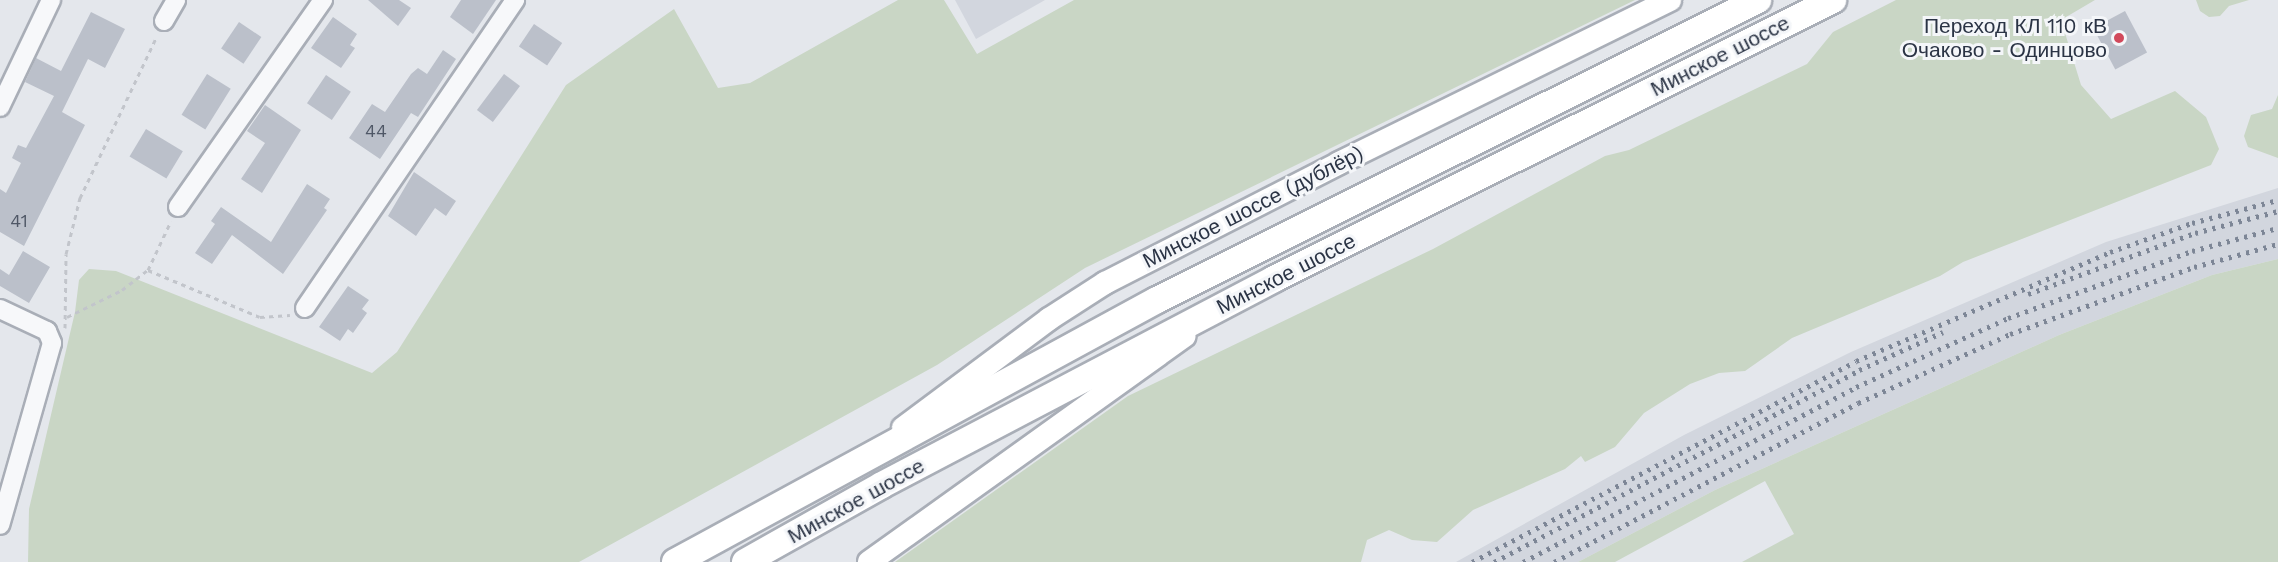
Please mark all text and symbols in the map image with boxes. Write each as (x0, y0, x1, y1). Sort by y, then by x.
street label: Минское шоссе (1646, 10, 1794, 102)
place label: Переход КЛ 110 кВ Очаково - Одинцово (1902, 13, 2107, 63)
marker: Переход КЛ 110 кВ Очаково - Одинцово (2112, 31, 2126, 45)
house number: 44 (365, 120, 387, 142)
street label: Минское шоссе (дублёр) (1139, 140, 1367, 274)
house number: 41 (10, 210, 28, 232)
street label: Минское шоссе (1212, 228, 1360, 320)
street label: Минское шоссе (783, 453, 929, 549)

